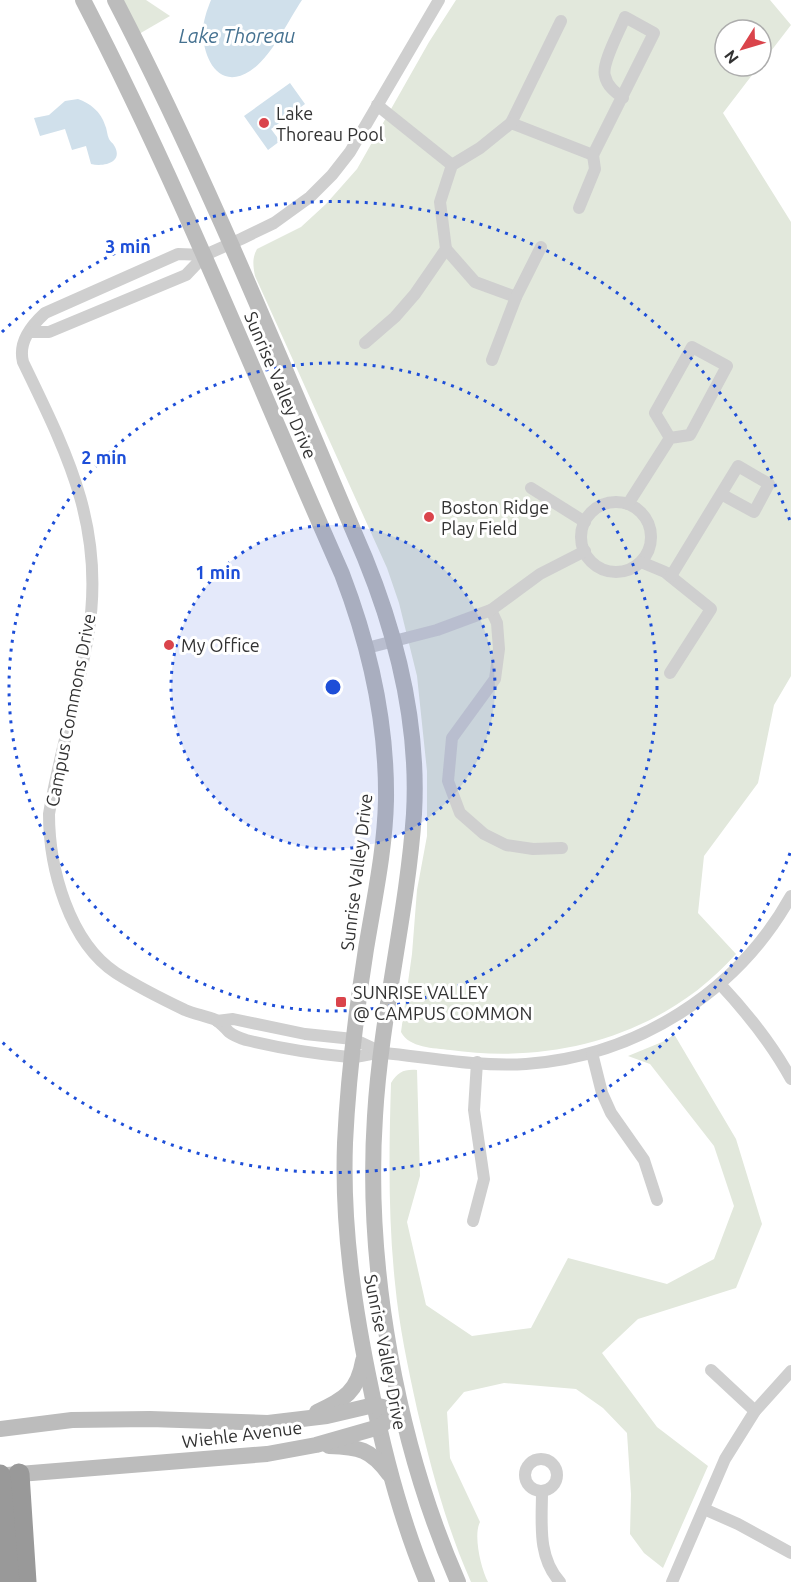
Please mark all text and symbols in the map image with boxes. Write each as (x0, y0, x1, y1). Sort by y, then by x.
north arrow (713, 18, 773, 78)
water label: Lake Thoreau (179, 24, 295, 47)
text: N (720, 47, 742, 67)
place label: Lake Thoreau Pool (276, 103, 384, 144)
marker: Lake Thoreau Pool (257, 116, 271, 130)
text: 3 min (105, 236, 151, 256)
street label: Sunrise Valley Drive (241, 308, 321, 462)
text: 2 min (81, 447, 127, 467)
place label: Boston Ridge Play Field (441, 497, 549, 538)
marker: Boston Ridge Play Field (422, 510, 436, 524)
text: 1 min (195, 562, 241, 582)
street label: Campus Commons Drive (41, 612, 99, 808)
place label: My Office (181, 635, 260, 655)
marker: My Office (162, 638, 176, 652)
centre of rings (323, 677, 343, 697)
street label: Sunrise Valley Drive (336, 792, 376, 952)
place label: SUNRISE VALLEY @ CAMPUS COMMON (353, 982, 532, 1023)
marker: SUNRISE VALLEY @ CAMPUS COMMON (334, 995, 348, 1009)
street label: Sunrise Valley Drive (361, 1272, 411, 1432)
street label: Wiehle Avenue (181, 1417, 303, 1451)

